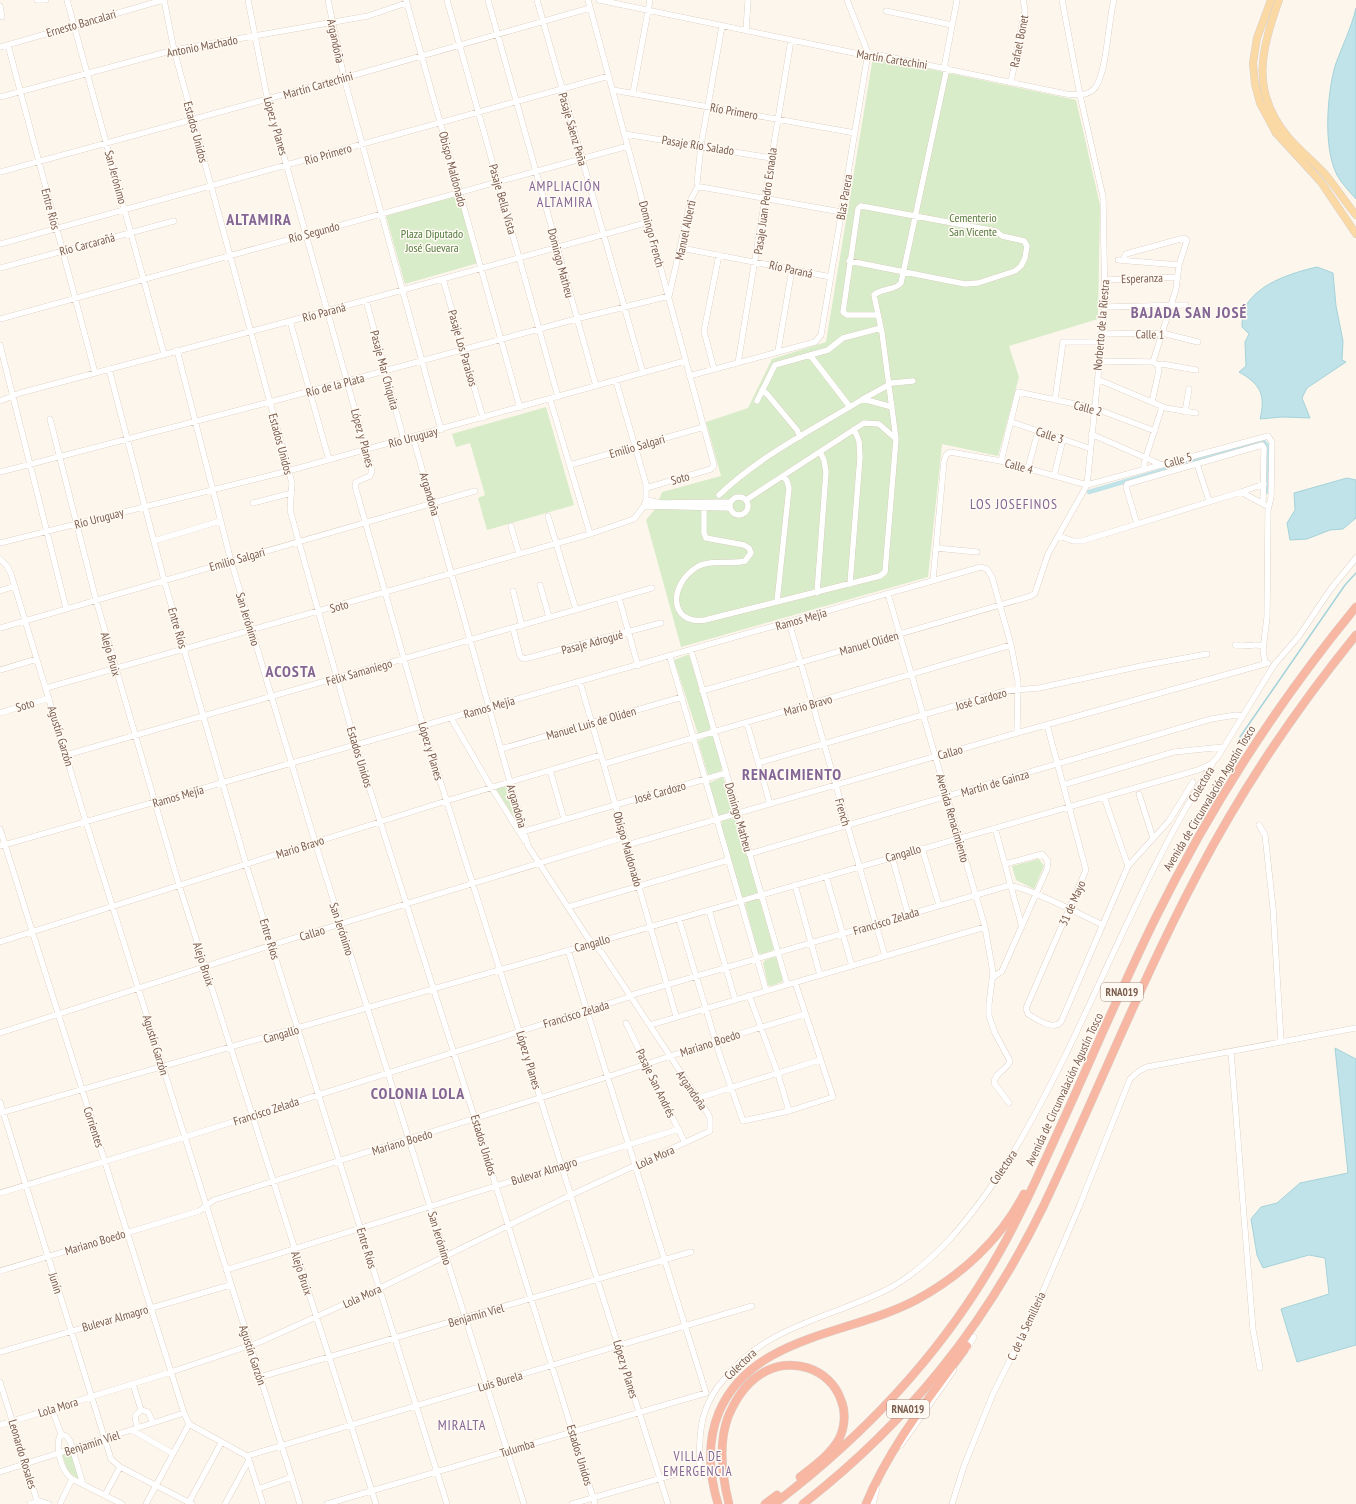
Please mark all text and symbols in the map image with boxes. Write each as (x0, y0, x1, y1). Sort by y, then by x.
street label: Ernesto Bancalari (44, 6, 118, 40)
street label: Rafael Bonet (1007, 13, 1032, 68)
street label: Argandoña (324, 18, 348, 65)
street label: Antonio Machado (165, 32, 239, 60)
street label: Martín Cartechini (855, 46, 929, 72)
street label: Martín Cartechini (282, 68, 354, 102)
street label: Pasaje Sáenz Peña (555, 91, 591, 168)
street label: López y Planes (260, 95, 292, 157)
street label: Río Primero (709, 99, 759, 123)
street label: Estados Unidos (181, 100, 211, 164)
street label: Obispo Maldonado (436, 130, 470, 208)
street label: Pasaje Río Salado (661, 132, 735, 158)
street label: Río Primero (303, 140, 353, 168)
street label: Pasaje Juan Pedro Esnaola (750, 146, 780, 255)
street label: San Jerónimo (102, 149, 130, 205)
street label: Pasaje Bella Vista (486, 162, 520, 236)
street label: Blas Parera (833, 173, 855, 221)
district label: AMPLIACIÓN ALTAMIRA (529, 177, 601, 211)
street label: Entre Ríos (38, 187, 64, 231)
street label: Domingo French (636, 199, 668, 269)
street label: Manuel Alberti (671, 199, 699, 261)
district label: ALTAMIRA (225, 209, 292, 229)
park label: Cementerio San Vicente (949, 210, 997, 239)
street label: Río Segundo (287, 218, 341, 246)
park label: Plaza Diputado José Guevara (401, 226, 463, 255)
street label: Domingo Matheu (545, 227, 577, 299)
street label: Río Carcarañá (58, 229, 117, 259)
street label: Río Paraná (768, 257, 814, 281)
street label: Esperanza (1121, 270, 1163, 286)
street label: Norberto de la Riestra (1090, 279, 1112, 371)
street label: Río Paraná (301, 299, 347, 325)
district label: BAJADA SAN JOSÉ (1131, 302, 1247, 322)
street label: Pasaje Los Paraisos (445, 308, 481, 388)
street label: Calle 1 (1136, 326, 1164, 342)
street label: Pasaje Mar Chiquita (367, 329, 403, 412)
street label: Río de la Plata (304, 370, 366, 400)
street label: Calle 2 (1072, 397, 1104, 419)
street label: López y Planes (348, 407, 378, 469)
street label: Estados Unidos (266, 412, 296, 476)
street label: Río Uruguay (387, 423, 440, 451)
street label: Calle 3 (1034, 423, 1066, 447)
street label: Emilio Salgari (607, 431, 667, 461)
street label: Calle 5 (1162, 449, 1194, 471)
street label: Calle 4 (1003, 455, 1035, 477)
street label: Soto (669, 468, 691, 488)
street label: Argandoña (417, 470, 443, 518)
district label: LOS JOSEFINOS (970, 495, 1058, 513)
street label: Río Uruguay (73, 504, 126, 532)
street label: Emilio Salgari (207, 544, 267, 574)
street label: San Jerónimo (233, 591, 263, 647)
street label: Soto (328, 596, 350, 616)
street label: Ramos Mejía (774, 604, 829, 633)
street label: Entre Ríos (165, 606, 191, 650)
street label: Pasaje Adrogué (560, 627, 624, 657)
street label: Manuel Oliden (838, 627, 900, 659)
street label: Alejo Bruix (98, 630, 124, 678)
street label: Félix Samaniego (324, 655, 394, 689)
district label: ACOSTA (265, 661, 316, 681)
street label: José Cardozo (953, 685, 1008, 714)
street label: Mario Bravo (782, 691, 834, 719)
street label: Ramos Mejía (462, 692, 517, 721)
street label: Soto (14, 695, 36, 715)
street label: Manuel Luis de Oliden (544, 703, 638, 743)
street label: Agustín Garzón (45, 704, 77, 768)
street label: López y Planes (415, 720, 447, 782)
street label: Avenida de Circunvalación Agustín Tosco (1160, 723, 1258, 873)
street label: Estados Unidos (344, 725, 376, 789)
street label: Callao (936, 741, 964, 763)
street label: Colectora (1185, 763, 1217, 805)
district label: RENACIMIENTO (742, 764, 842, 784)
street label: Martín de Gainza (959, 766, 1031, 800)
street label: Avenida Renacimiento (933, 772, 973, 864)
street label: José Cardozo (632, 778, 687, 807)
street label: Ramos Mejía (151, 781, 206, 810)
street label: Domingo Matheu (722, 781, 756, 853)
street label: Argandoña (504, 782, 530, 830)
street label: French (832, 796, 854, 828)
street label: Obispo Maldonado (610, 810, 646, 888)
street label: Mario Bravo (274, 832, 326, 862)
street label: Cangallo (884, 841, 922, 865)
street label: 31 de Mayo (1055, 878, 1089, 928)
street label: San Jerónimo (326, 901, 358, 957)
street label: Francisco Zelada (851, 904, 921, 938)
street label: Entre Ríos (257, 917, 283, 961)
street label: Callao (298, 922, 326, 944)
street label: Cangallo (573, 931, 611, 955)
street label: Alejo Bruix (190, 940, 218, 988)
road number: RNA019 (1101, 983, 1143, 1001)
street label: Francisco Zelada (541, 997, 611, 1031)
street label: Avenida de Circunvalación Agustín Tosco (1022, 1010, 1106, 1168)
street label: Agustín Garzón (140, 1013, 172, 1077)
street label: Cangallo (262, 1022, 300, 1046)
street label: Mariano Boedo (678, 1026, 742, 1060)
street label: López y Planes (513, 1029, 545, 1091)
street label: Pasaje San Andrés (633, 1046, 679, 1120)
street label: Argandoña (673, 1067, 711, 1113)
district label: COLONIA LOLA (371, 1083, 465, 1103)
street label: Francisco Zelada (231, 1093, 301, 1129)
street label: Corrientes (80, 1105, 108, 1149)
street label: Estados Unidos (468, 1113, 500, 1177)
street label: Mariano Boedo (370, 1126, 434, 1158)
street label: Lola Mora (633, 1142, 677, 1172)
street label: Colectora (986, 1147, 1020, 1187)
street label: Bulevar Almagro (509, 1154, 579, 1188)
street label: San Jerónimo (425, 1210, 455, 1266)
street label: Mariano Boedo (63, 1226, 127, 1258)
street label: Entre Ríos (354, 1226, 380, 1270)
street label: Alejo Bruix (288, 1249, 316, 1297)
street label: Junín (45, 1270, 66, 1295)
street label: Lola Mora (340, 1281, 384, 1311)
street label: C. de la Semilleria (1004, 1289, 1049, 1363)
street label: Benjamín Viel (446, 1300, 506, 1330)
street label: Bulevar Almagro (80, 1301, 150, 1335)
street label: Agustín Garzón (236, 1323, 270, 1387)
street label: López y Planes (610, 1338, 642, 1400)
street label: Colectora (721, 1345, 759, 1383)
street label: Luis Burela (476, 1367, 524, 1395)
street label: Lola Mora (36, 1394, 80, 1420)
road number: RNA019 (887, 1400, 929, 1418)
district label: MIRALTA (438, 1416, 486, 1434)
street label: Leonardo Rosales (5, 1417, 41, 1491)
street label: Estados Unidos (564, 1423, 596, 1487)
street label: Benjamín Viel (63, 1427, 122, 1459)
street label: Tulumba (498, 1436, 536, 1460)
district label: VILLA DE EMERGENCIA (663, 1448, 733, 1480)

